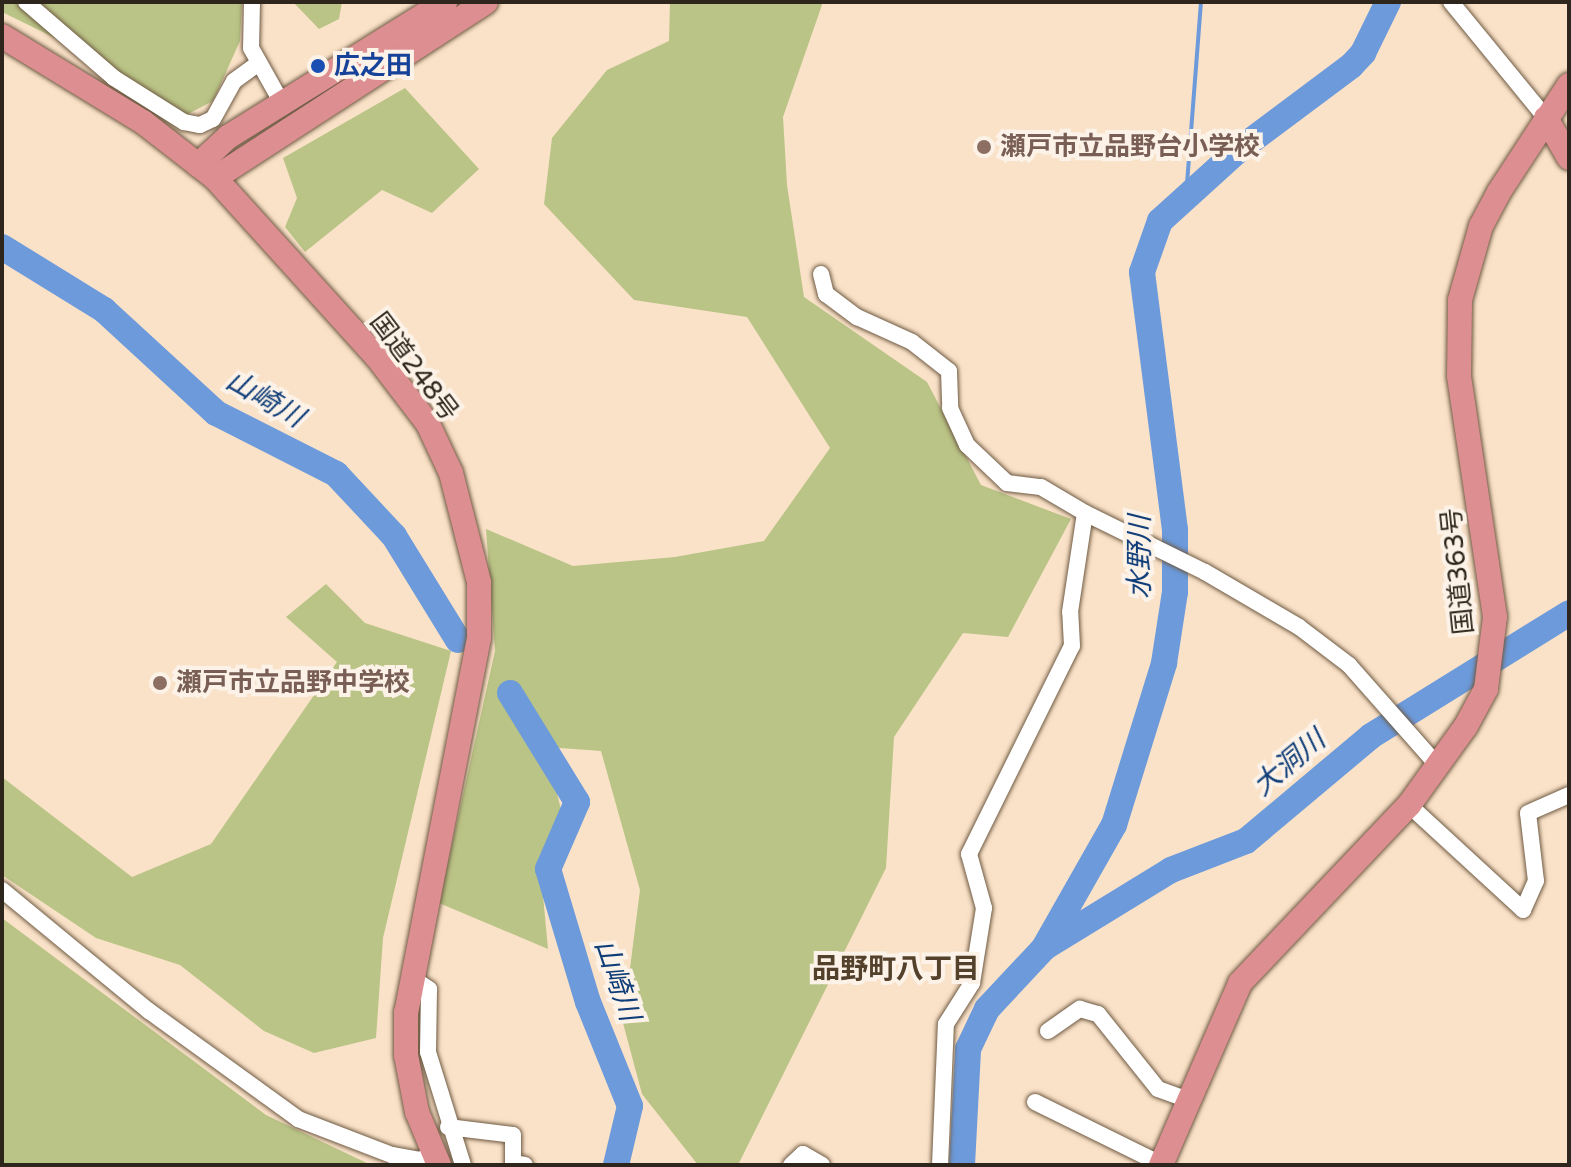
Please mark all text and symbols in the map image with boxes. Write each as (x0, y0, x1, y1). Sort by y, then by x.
place label: 広之田 (334, 50, 412, 82)
marker: 広之田 (309, 57, 327, 75)
place label: 瀬戸市立品野台小学校 (1000, 131, 1260, 163)
marker: 瀬戸市立品野台小学校 (975, 138, 993, 156)
street label: 国道248号 (363, 307, 465, 427)
water label: 山崎川 (220, 363, 310, 435)
street label: 国道363号 (1436, 506, 1480, 636)
water label: 水野川 (1123, 515, 1157, 599)
place label: 瀬戸市立品野中学校 (176, 667, 410, 699)
marker: 瀬戸市立品野中学校 (151, 674, 169, 692)
water label: 大洞川 (1246, 723, 1332, 803)
water label: 山崎川 (587, 935, 647, 1025)
district label: 品野町八丁目 (812, 952, 980, 986)

